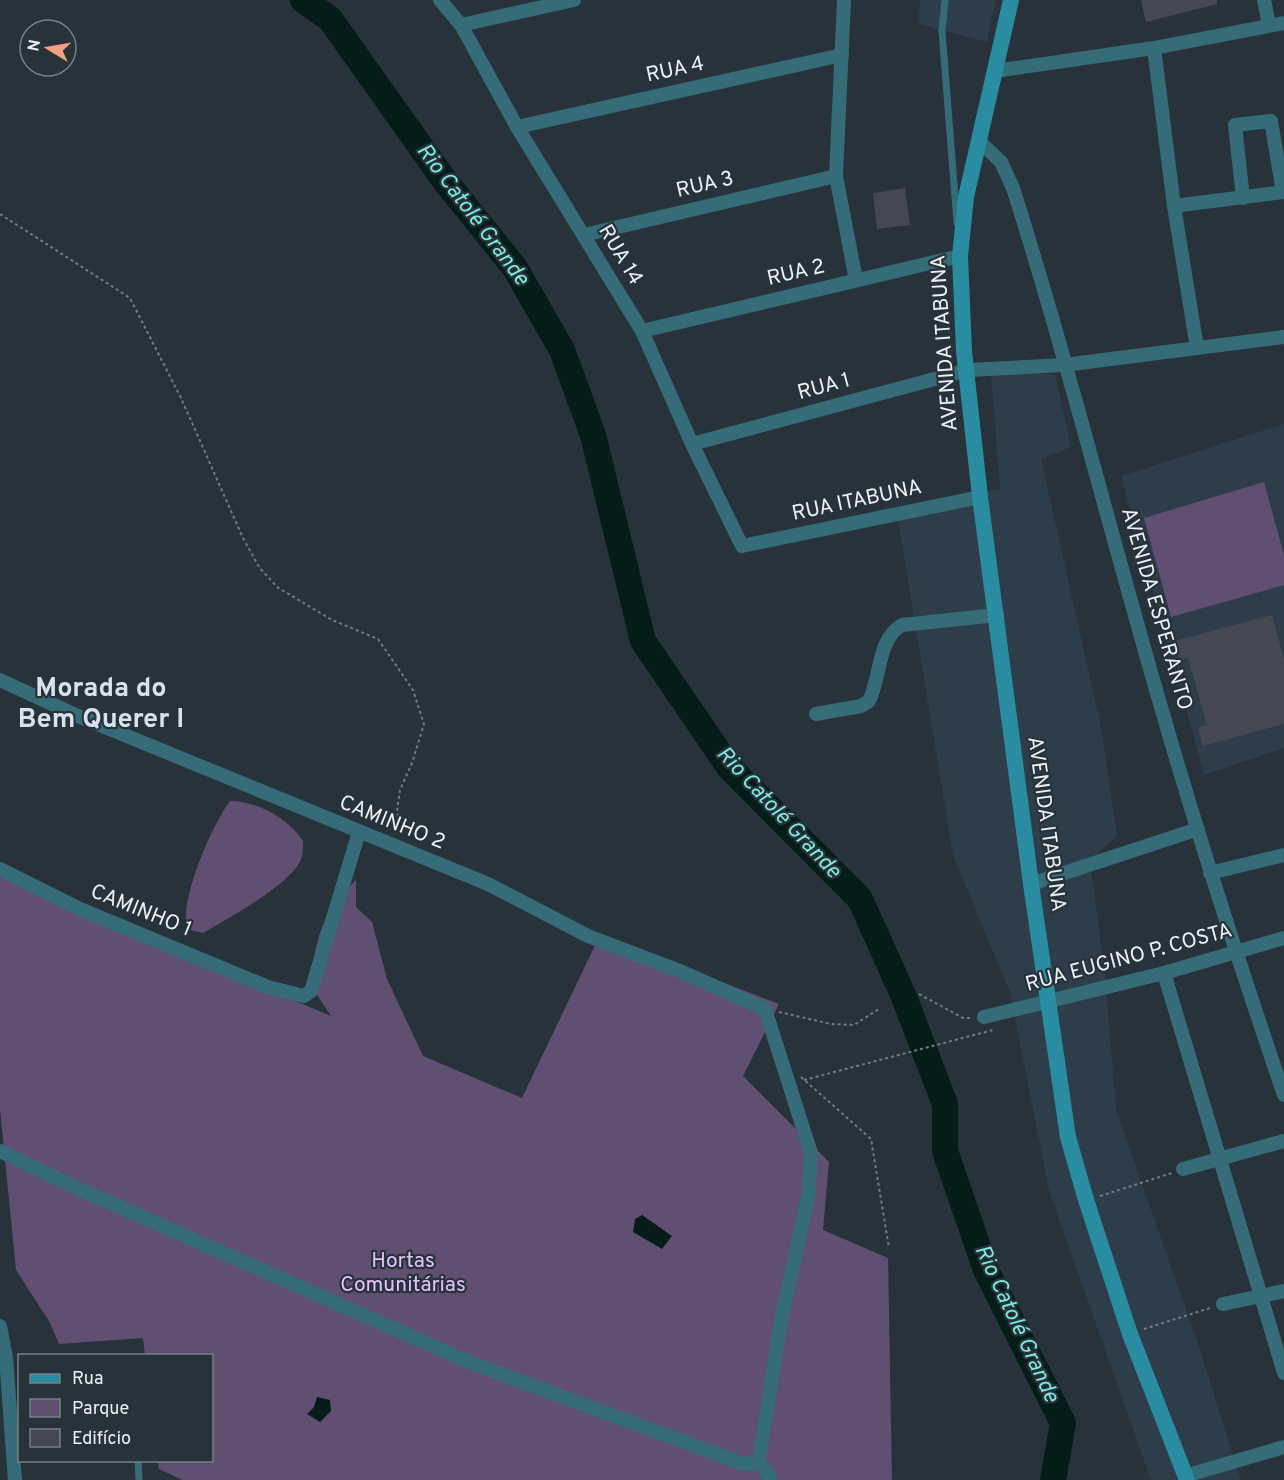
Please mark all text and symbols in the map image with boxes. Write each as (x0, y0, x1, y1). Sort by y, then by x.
north arrow (18, 18, 78, 78)
text: N (24, 38, 46, 53)
street label: RUA 4 (643, 51, 707, 89)
water label: Rio Catolé Grande (410, 139, 535, 292)
street label: RUA 3 (674, 165, 736, 205)
street label: RUA 14 (591, 220, 649, 290)
street label: RUA 2 (764, 253, 828, 293)
street label: AVENIDA ITABUNA (925, 254, 965, 432)
street label: RUA 1 (795, 367, 853, 407)
street label: RUA ITABUNA (790, 474, 924, 528)
street label: AVENIDA ESPERANTO (1114, 504, 1198, 714)
district label: Morada do Bem Querer I (18, 672, 184, 737)
street label: AVENIDA ITABUNA (1020, 735, 1072, 913)
water label: Rio Catolé Grande (710, 741, 847, 885)
street label: CAMINHO 2 (335, 789, 449, 857)
street label: CAMINHO 1 (86, 878, 196, 944)
street label: RUA EUGINO P. COSTA (1023, 917, 1235, 999)
water label: Rio Catolé Grande (968, 1241, 1065, 1408)
park label: Hortas Comunitárias (340, 1248, 466, 1299)
legend (18, 1354, 213, 1462)
text: Rua (72, 1368, 103, 1391)
text: Parque (72, 1398, 129, 1421)
text: Edifício (72, 1428, 131, 1451)

